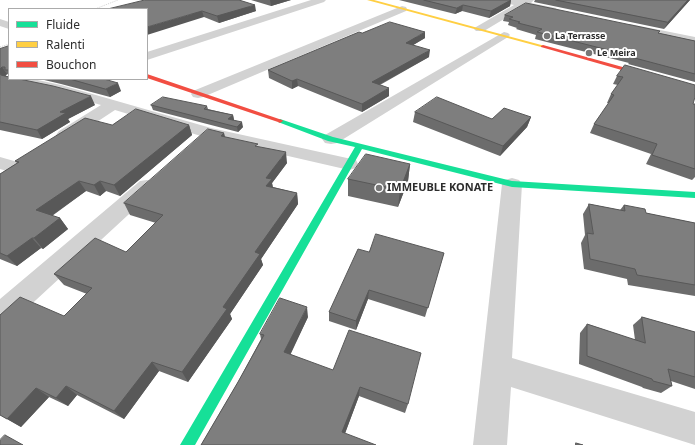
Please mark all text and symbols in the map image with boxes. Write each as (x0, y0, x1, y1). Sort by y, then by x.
legend (8, 8, 148, 80)
text: Fluide (46, 16, 80, 33)
marker: La Terrasse (542, 31, 552, 41)
place label: La Terrasse (555, 31, 605, 41)
text: Ralenti (46, 36, 85, 53)
marker: Le Meira (584, 48, 594, 58)
place label: Le Meira (597, 48, 636, 58)
text: Bouchon (46, 56, 96, 73)
place label: IMMEUBLE KONATE (387, 181, 493, 195)
marker: IMMEUBLE KONATE (374, 183, 384, 193)

